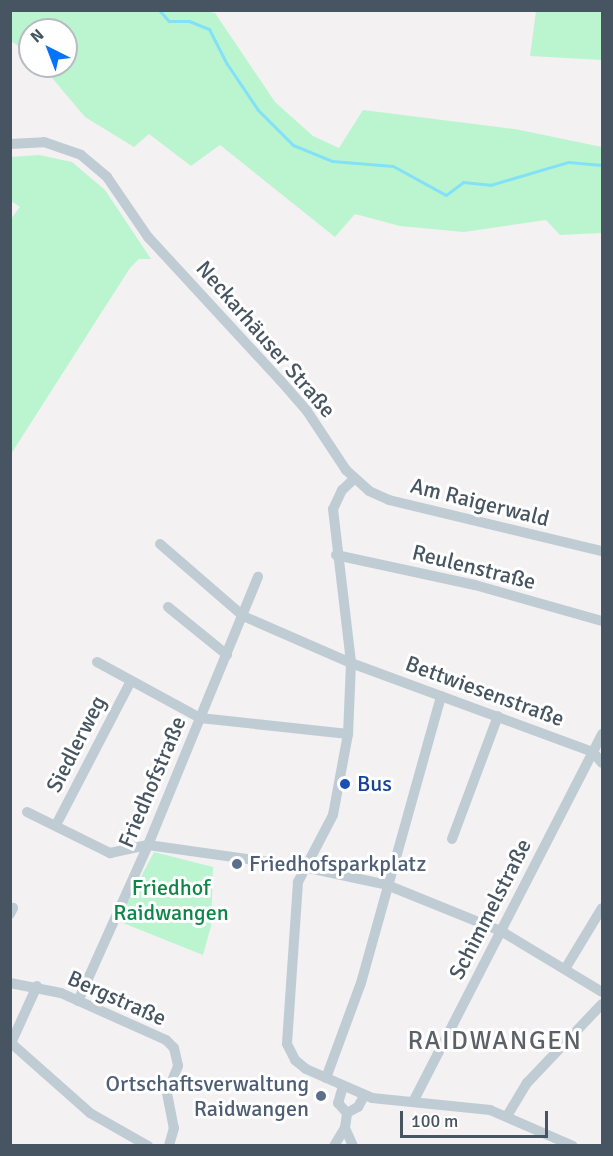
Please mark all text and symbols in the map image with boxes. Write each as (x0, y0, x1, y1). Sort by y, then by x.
north arrow (18, 18, 78, 78)
text: N (26, 25, 48, 47)
street label: Neckarhäuser Straße (191, 255, 341, 423)
street label: Am Raigerwald (408, 472, 552, 532)
street label: Reulenstraße (409, 539, 539, 595)
street label: Bettwiesenstraße (402, 650, 568, 732)
street label: Siedlerweg (40, 691, 112, 797)
street label: Friedhofstraße (113, 712, 191, 852)
place label: Bus (357, 771, 392, 797)
marker: Bus (338, 777, 352, 791)
street label: Schimmelstraße (443, 834, 537, 984)
place label: Friedhofsparkplatz (249, 851, 426, 877)
marker: Friedhofsparkplatz (230, 857, 244, 871)
park label: Friedhof Raidwangen (113, 874, 229, 926)
street label: Bergstraße (64, 965, 170, 1031)
district label: RAIDWANGEN (407, 1026, 583, 1058)
place label: Ortschaftsverwaltung Raidwangen (106, 1070, 309, 1122)
marker: Ortschaftsverwaltung Raidwangen (314, 1089, 328, 1103)
scale bar (403, 1099, 552, 1137)
text: 100 m (411, 1110, 458, 1132)

